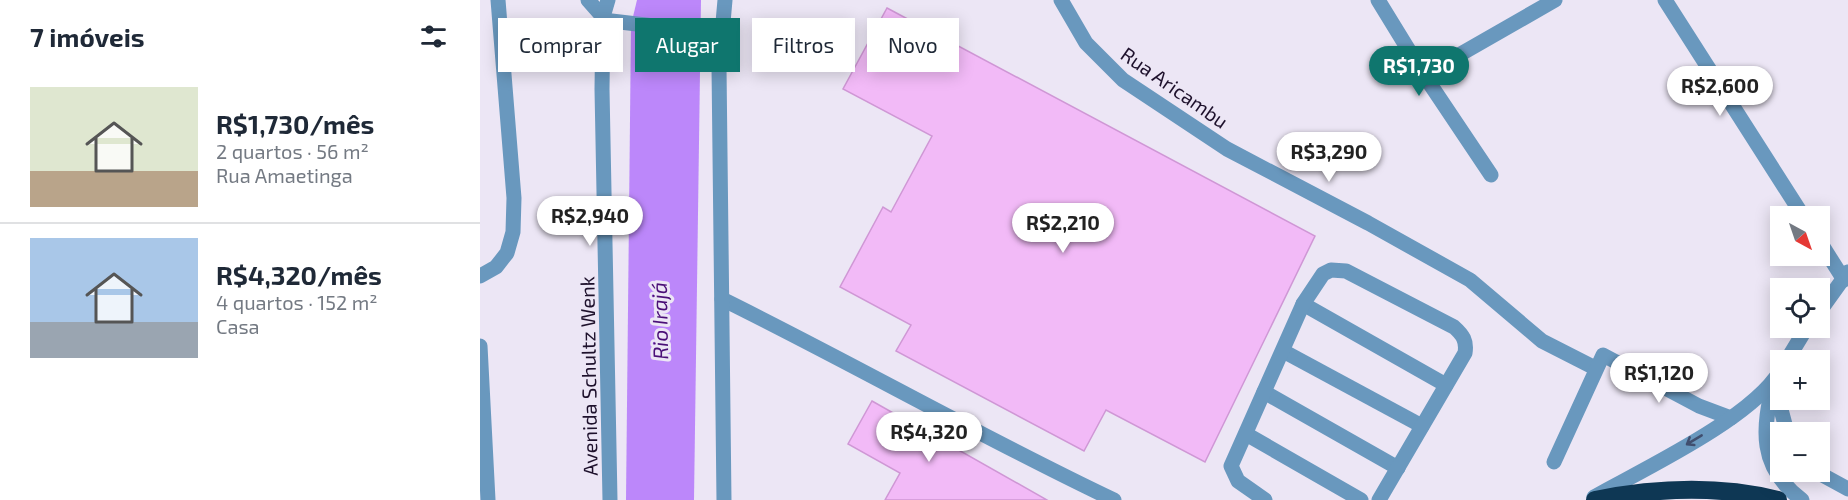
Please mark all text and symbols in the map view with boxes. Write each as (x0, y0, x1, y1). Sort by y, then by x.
chip: Comprar (498, 18, 623, 72)
chip: Alugar (635, 18, 740, 72)
chip: Filtros (752, 18, 855, 72)
chip: Novo (867, 18, 959, 72)
icon: filters (417, 20, 450, 53)
text: 7 imóveis (30, 21, 145, 52)
street label: Rua Aricambu (1117, 41, 1233, 133)
pin: R$1,730 (1364, 46, 1474, 97)
text: R$1,730 (1383, 53, 1455, 77)
pin: R$2,600 (1665, 66, 1775, 117)
text: R$2,600 (1681, 73, 1759, 97)
text: R$1,730/mês (216, 108, 374, 139)
icon: home (78, 111, 150, 183)
pin: R$3,290 (1274, 132, 1384, 183)
text: 2 quartos · 56 m² (216, 139, 369, 163)
text: R$3,290 (1291, 139, 1367, 163)
text: Rua Amaetinga (216, 163, 353, 187)
pin: R$2,940 (535, 196, 645, 247)
text: R$2,940 (551, 203, 629, 227)
pin: R$2,210 (1008, 203, 1118, 254)
north arrow (1770, 206, 1830, 266)
map controls (1770, 206, 1830, 482)
text: R$2,210 (1026, 210, 1100, 234)
text: R$4,320/mês (216, 259, 382, 290)
icon: home (78, 262, 150, 334)
street label: Avenida Schultz Wenk (574, 276, 602, 476)
button: locate (1770, 278, 1830, 338)
water label: Rio Irajá (646, 282, 673, 360)
text: 4 quartos · 152 m² (216, 290, 378, 314)
text: Casa (216, 314, 260, 338)
button: + (1770, 350, 1830, 410)
pin: R$1,120 (1604, 353, 1714, 404)
text: R$1,120 (1624, 360, 1694, 384)
pin: R$4,320 (874, 412, 984, 463)
text: R$4,320 (890, 419, 968, 443)
button: − (1770, 422, 1830, 482)
one-way arrow (1686, 435, 1703, 447)

